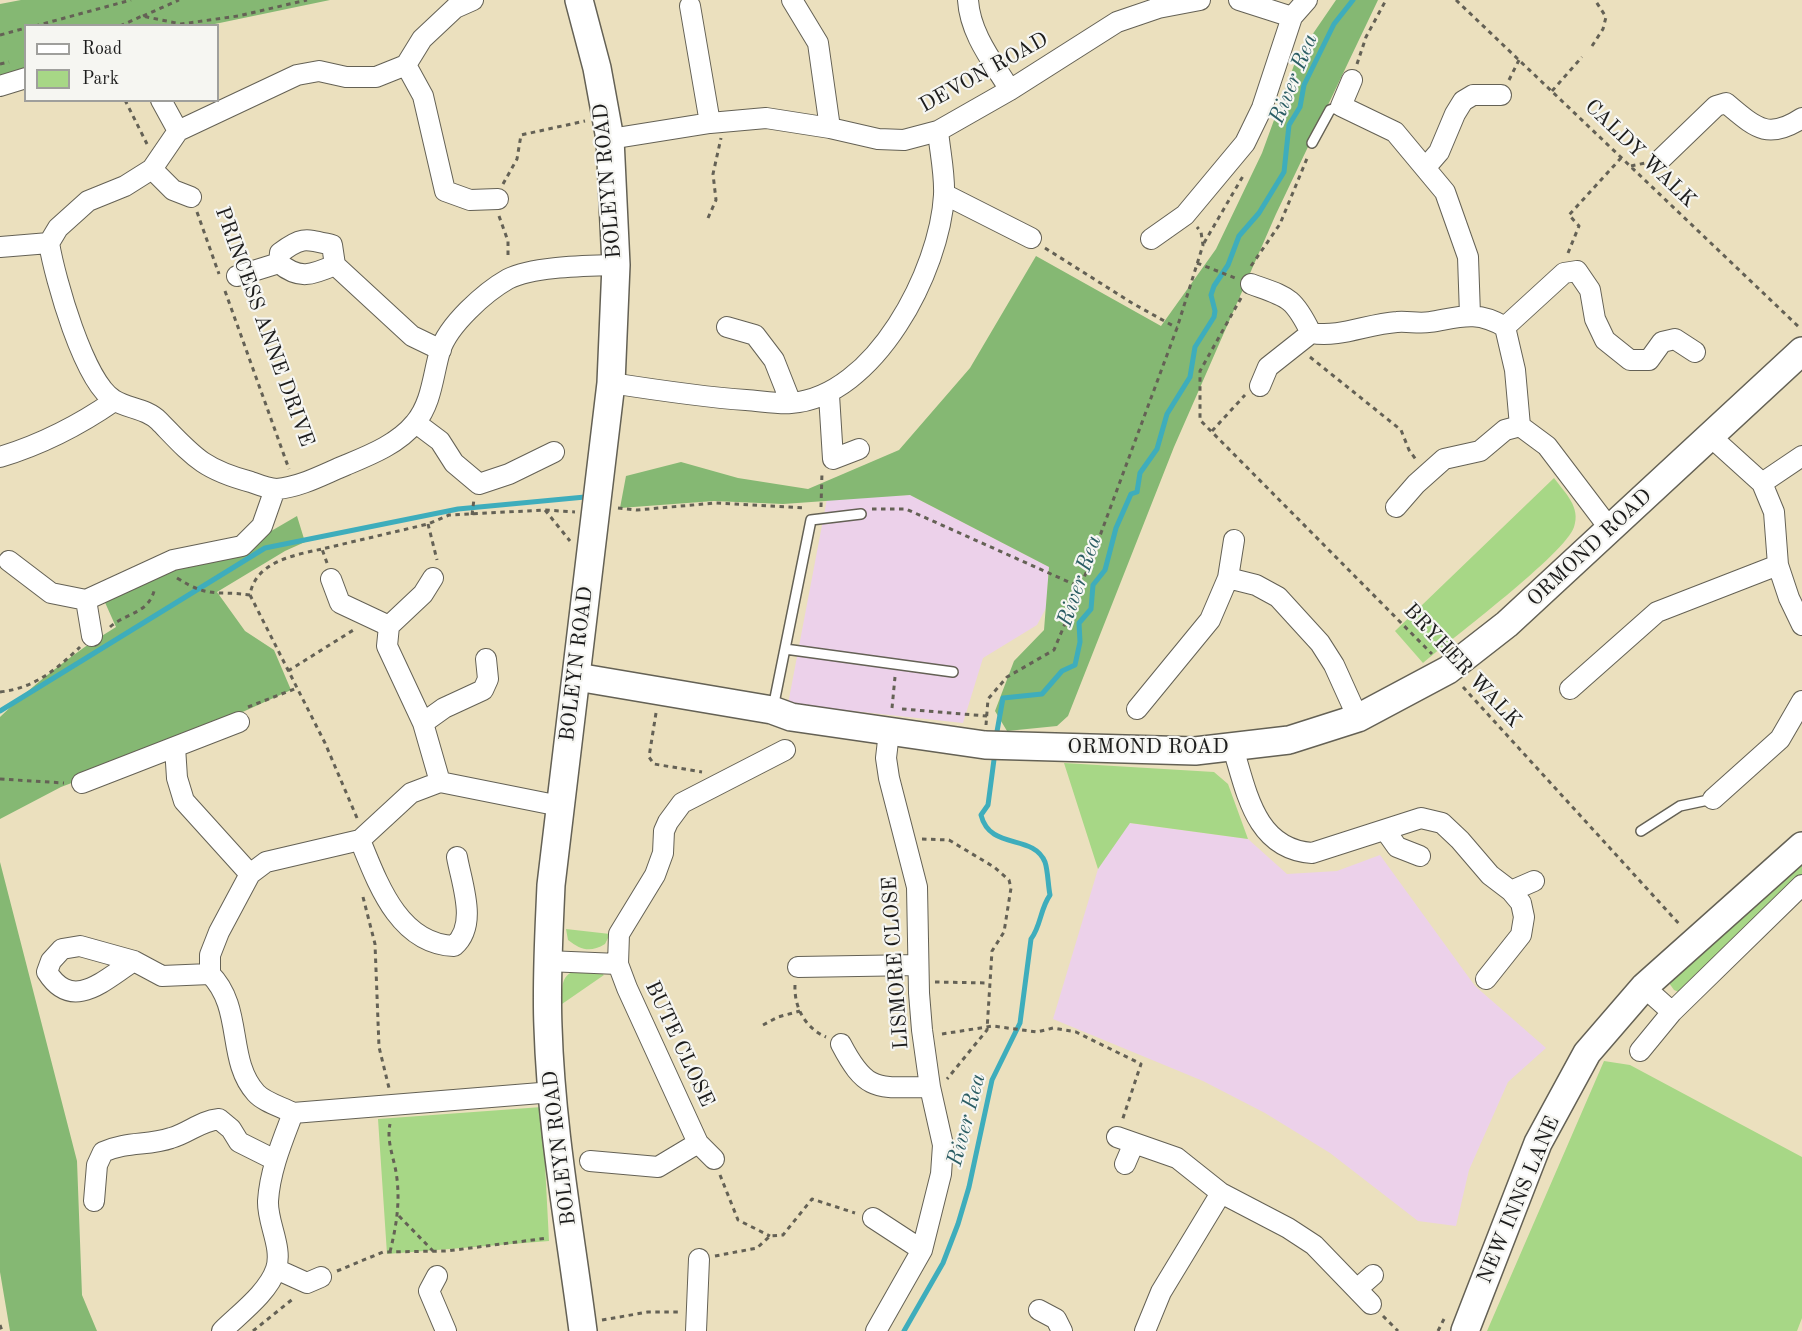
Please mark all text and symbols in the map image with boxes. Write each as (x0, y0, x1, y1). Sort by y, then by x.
legend (24, 24, 219, 102)
street label: DEVON ROAD (915, 27, 1053, 119)
water label: River Rea (1264, 30, 1324, 128)
text: Road (82, 40, 122, 58)
text: Park (82, 70, 119, 88)
street label: CALDY WALK (1579, 95, 1701, 213)
street label: BOLEYN ROAD (589, 102, 627, 260)
street label: PRINCESS ANNE DRIVE (209, 204, 319, 450)
street label: ORMOND ROAD (1522, 484, 1658, 612)
water label: River Rea (1052, 532, 1108, 630)
street label: BOLEYN ROAD (555, 585, 599, 743)
street label: BRYHER WALK (1398, 598, 1526, 734)
street label: ORMOND ROAD (1067, 734, 1229, 760)
street label: LISMORE CLOSE (877, 876, 915, 1050)
street label: BUTE CLOSE (639, 977, 719, 1111)
street label: BOLEYN ROAD (538, 1069, 582, 1227)
water label: River Rea (942, 1071, 992, 1169)
street label: NEW INNS LANE (1472, 1113, 1566, 1287)

